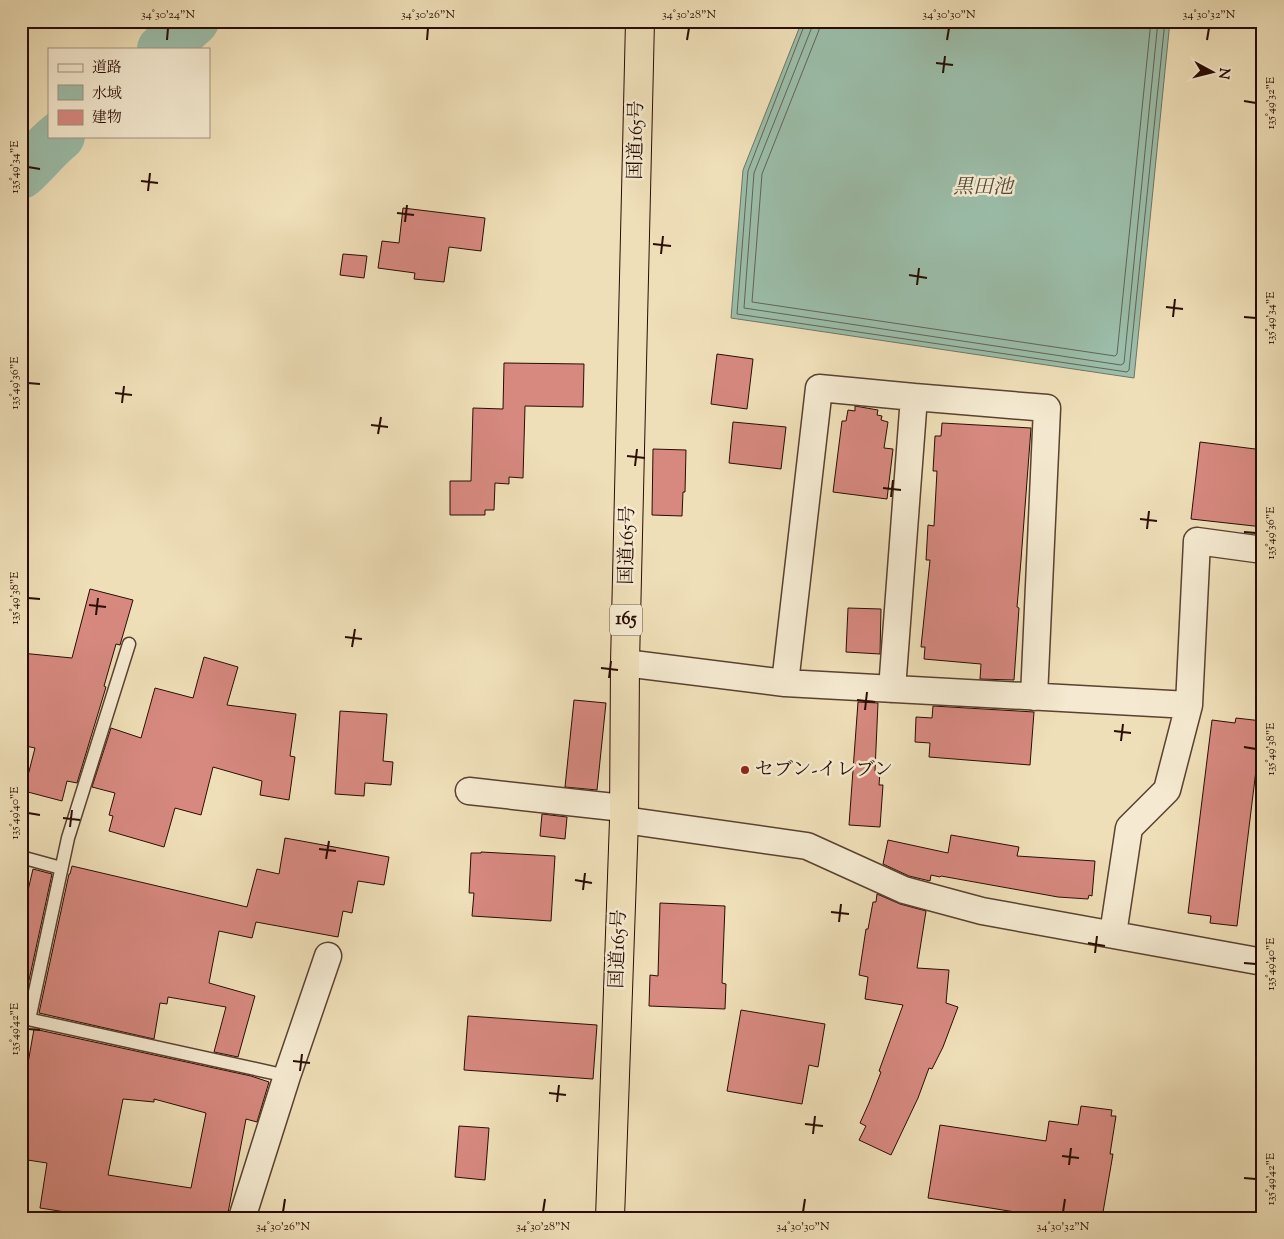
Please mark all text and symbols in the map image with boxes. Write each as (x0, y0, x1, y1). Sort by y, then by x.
text: 34°30'24"N (141, 6, 195, 24)
text: 34°30'26"N (401, 6, 455, 24)
text: 34°30'28"N (662, 6, 716, 24)
text: 34°30'30"N (922, 6, 976, 24)
text: 34°30'32"N (1183, 6, 1236, 24)
legend (48, 48, 210, 138)
north arrow (1186, 48, 1236, 98)
text: 道路 (92, 58, 122, 79)
text: N (1212, 67, 1234, 80)
text: 135°49'32"E (1262, 76, 1280, 129)
text: 水域 (92, 84, 122, 105)
street label: 国道165号 (623, 100, 651, 180)
text: 建物 (92, 108, 122, 129)
text: 135°49'34"E (6, 140, 24, 194)
water label: 黒田池 (953, 174, 1015, 203)
text: 135°49'34"E (1262, 291, 1280, 345)
text: 135°49'36"E (6, 356, 24, 410)
street label: 国道165号 (614, 505, 642, 585)
text: 135°49'36"E (1262, 506, 1280, 560)
text: 135°49'38"E (6, 571, 24, 625)
road number: 165 (610, 604, 642, 636)
text: 135°49'38"E (1262, 722, 1280, 776)
place label: セブン-イレブン (755, 757, 893, 784)
marker: セブン-イレブン (739, 764, 751, 776)
text: 135°49'40"E (6, 786, 24, 840)
street label: 国道165号 (604, 909, 634, 989)
text: 135°49'40"E (1262, 937, 1280, 991)
text: 135°49'42"E (6, 1002, 24, 1055)
text: 135°49'42"E (1262, 1152, 1280, 1205)
text: 34°30'26"N (256, 1218, 310, 1236)
text: 34°30'28"N (516, 1218, 570, 1236)
text: 34°30'30"N (776, 1218, 830, 1236)
text: 34°30'32"N (1037, 1218, 1090, 1236)

